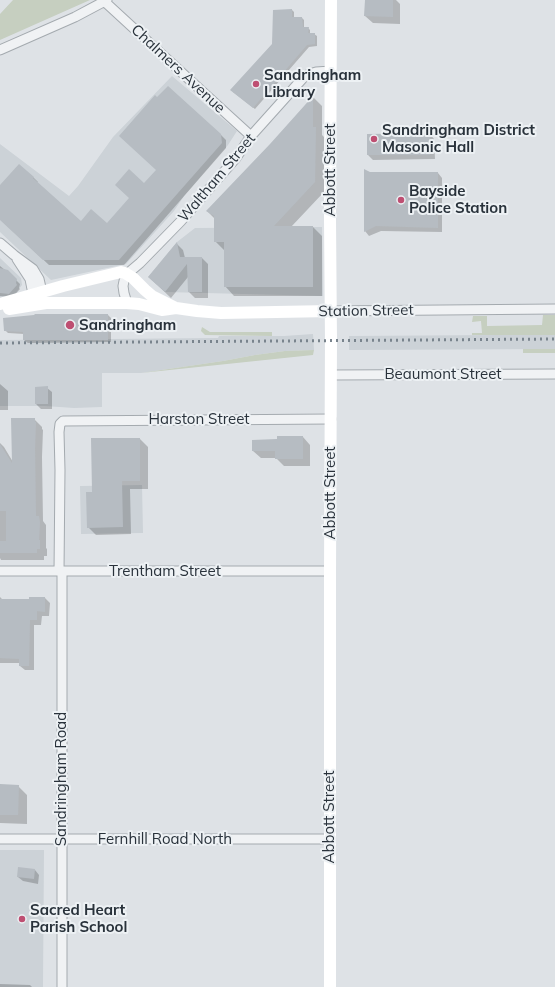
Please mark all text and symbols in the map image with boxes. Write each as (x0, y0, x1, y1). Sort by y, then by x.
street label: Chalmers Avenue (127, 21, 229, 117)
place label: Sandringham Library (264, 66, 361, 101)
marker: Sandringham Library (251, 79, 261, 89)
place label: Sandringham District Masonic Hall (382, 121, 535, 156)
street label: Abbott Street (321, 123, 339, 217)
street label: Waltham Street (175, 130, 259, 226)
marker: Sandringham District Masonic Hall (369, 134, 379, 144)
place label: Bayside Police Station (409, 182, 507, 217)
marker: Bayside Police Station (396, 195, 406, 205)
street label: Station Street (318, 301, 414, 321)
place label: Sandringham (79, 316, 176, 334)
marker: Sandringham (64, 319, 76, 331)
street label: Beaumont Street (384, 365, 502, 383)
street label: Harston Street (148, 410, 250, 428)
street label: Abbott Street (321, 446, 339, 540)
street label: Trentham Street (109, 562, 221, 580)
street label: Sandringham Road (52, 712, 70, 846)
street label: Abbott Street (320, 770, 338, 864)
street label: Fernhill Road North (98, 830, 232, 848)
place label: Sacred Heart Parish School (30, 901, 127, 936)
marker: Sacred Heart Parish School (17, 914, 27, 924)

